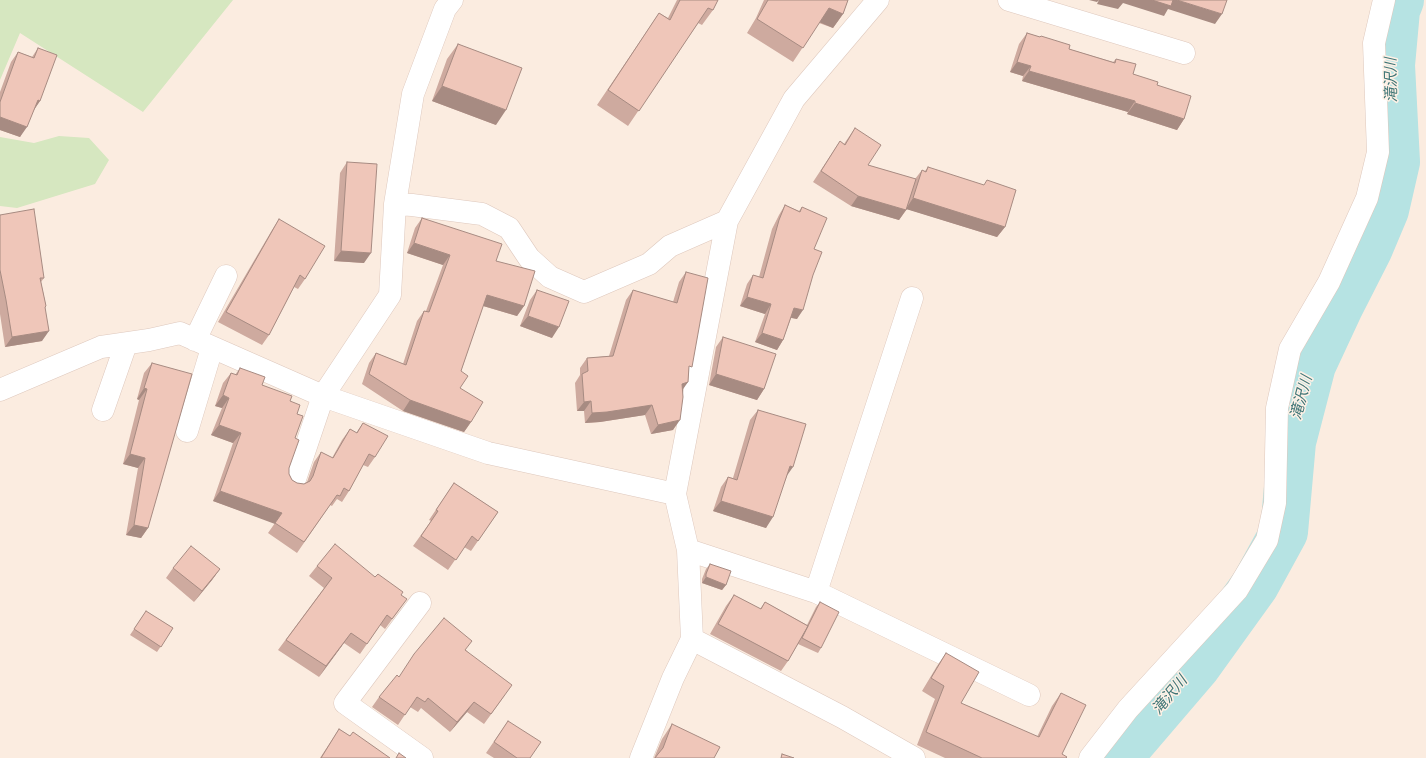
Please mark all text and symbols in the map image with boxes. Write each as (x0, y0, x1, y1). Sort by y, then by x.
water label: 滝沢川 (1384, 57, 1402, 103)
water label: 滝沢川 (1288, 374, 1318, 422)
water label: 滝沢川 (1150, 673, 1192, 719)

